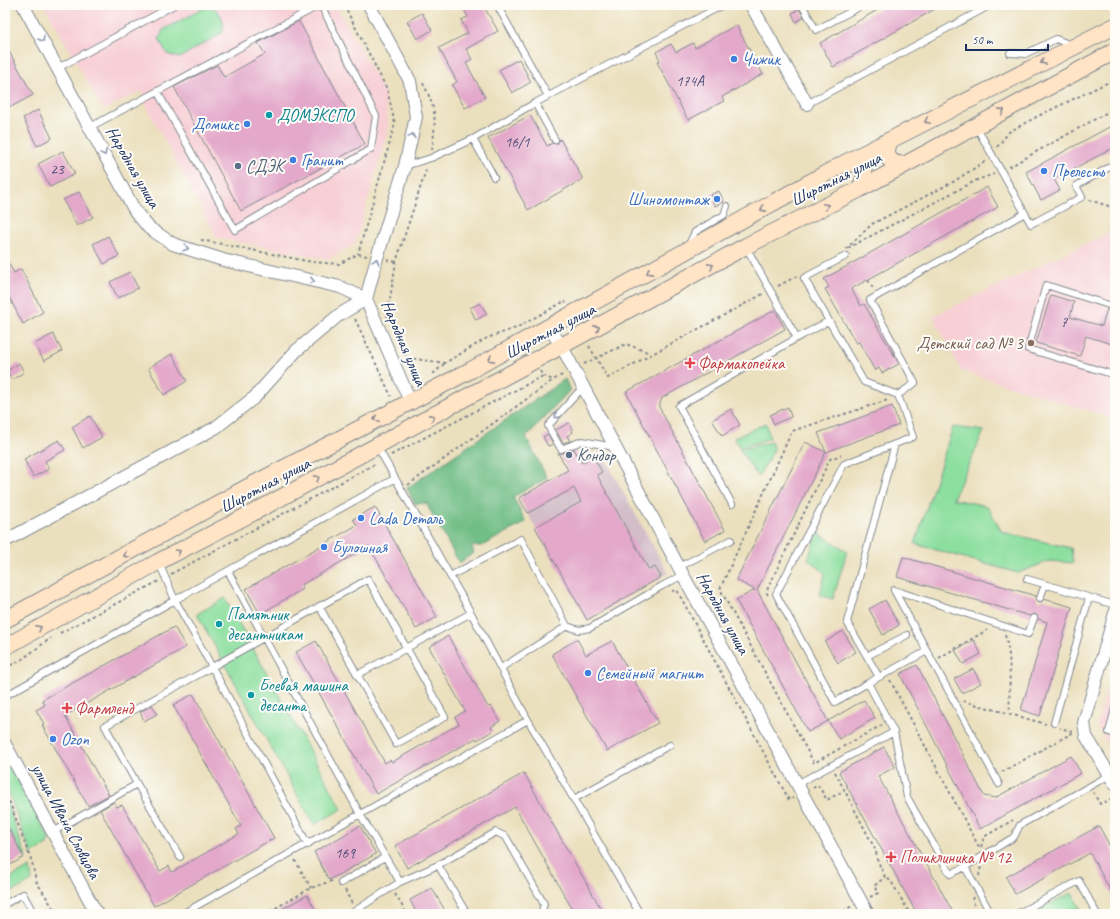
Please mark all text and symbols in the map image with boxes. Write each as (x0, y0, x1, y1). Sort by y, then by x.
scale bar (966, 26, 1048, 52)
text: 50 m (972, 32, 994, 48)
one-way arrow (37, 35, 44, 42)
place label: Чижик (742, 49, 782, 70)
marker: Чижик (729, 54, 739, 64)
one-way arrow (1039, 57, 1047, 65)
house number: 174А (676, 72, 705, 91)
place label: ДОМЭКСПО (277, 105, 356, 126)
one-way arrow (998, 109, 1005, 116)
marker: ДОМЭКСПО (264, 110, 274, 120)
place label: Домикс (192, 114, 240, 135)
one-way arrow (924, 117, 931, 124)
marker: Домикс (242, 119, 252, 129)
street label: Народная улица (101, 122, 166, 213)
one-way arrow (408, 133, 416, 139)
house number: 16/1 (504, 133, 531, 152)
street label: Широтная улица (787, 146, 886, 211)
one-way arrow (99, 149, 107, 156)
place label: Гранит (301, 150, 344, 171)
marker: Гранит (288, 155, 298, 165)
place label: СДЭК (246, 156, 287, 177)
house number: 23 (50, 160, 65, 179)
marker: СДЭК (233, 161, 243, 171)
place label: Прелесть (1052, 161, 1106, 182)
marker: Прелесть (1039, 166, 1049, 176)
place label: Шиномонтаж (628, 189, 711, 210)
marker: Шиномонтаж (712, 194, 722, 204)
one-way arrow (822, 203, 829, 211)
one-way arrow (760, 204, 767, 211)
one-way arrow (182, 243, 189, 252)
one-way arrow (371, 258, 380, 265)
one-way arrow (706, 263, 714, 270)
one-way arrow (646, 267, 653, 275)
one-way arrow (308, 276, 315, 284)
street label: Народная улица (377, 297, 432, 390)
street label: Широтная улица (501, 298, 600, 363)
house number: 7 (1061, 313, 1069, 332)
one-way arrow (592, 326, 600, 333)
place label: Детский сад № 3 (917, 333, 1024, 354)
marker: Детский сад № 3 (1026, 338, 1036, 348)
place label: Фармакопейка (698, 353, 786, 374)
one-way arrow (488, 354, 495, 362)
marker: Фармакопейка (685, 358, 695, 368)
one-way arrow (555, 411, 562, 419)
one-way arrow (427, 414, 435, 421)
one-way arrow (372, 415, 380, 422)
place label: Кондор (577, 445, 617, 466)
marker: Кондор (564, 450, 574, 460)
street label: Широтная улица (216, 452, 315, 517)
one-way arrow (313, 476, 320, 483)
place label: Lada Dеталь (369, 508, 444, 529)
marker: Lada Dеталь (356, 513, 366, 523)
place label: Булошная (332, 537, 388, 558)
marker: Булошная (319, 542, 329, 552)
one-way arrow (123, 550, 130, 557)
one-way arrow (173, 550, 181, 557)
street label: Народная улица (692, 568, 755, 659)
place label: Памятник десантникам (227, 604, 303, 645)
marker: Памятник десантникам (214, 619, 224, 629)
one-way arrow (35, 626, 42, 633)
place label: Семейный магнит (596, 663, 704, 684)
marker: Семейный магнит (583, 668, 593, 678)
place label: Боевая машина десанта (259, 675, 350, 716)
marker: Боевая машина десанта (246, 690, 256, 700)
place label: Фармленд (75, 698, 135, 719)
marker: Фармленд (62, 703, 72, 713)
place label: Ozon (61, 729, 89, 750)
marker: Ozon (48, 734, 58, 744)
street label: улица Ивана Словцова (26, 759, 106, 883)
house number: 169 (335, 844, 356, 863)
place label: Поликлиника № 12 (900, 847, 1012, 868)
marker: Поликлиника № 12 (885, 851, 897, 863)

